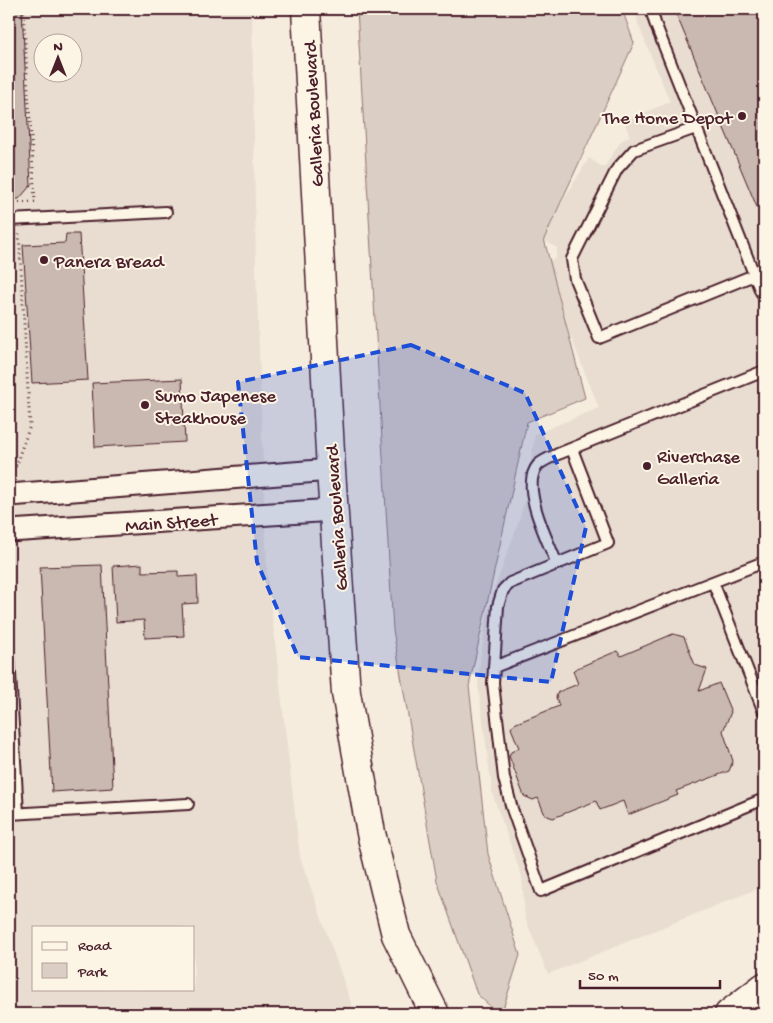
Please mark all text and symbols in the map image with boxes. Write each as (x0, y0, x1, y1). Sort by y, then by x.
north arrow (32, 32, 82, 82)
text: N (53, 39, 63, 56)
street label: Galleria Boulevard (300, 39, 331, 187)
place label: The Home Depot (602, 108, 734, 131)
marker: The Home Depot (736, 110, 748, 122)
place label: Panera Bread (53, 252, 165, 275)
marker: Panera Bread (38, 254, 50, 266)
place label: Sumo Japenese Steakhouse (155, 386, 276, 431)
marker: Sumo Japenese Steakhouse (139, 399, 151, 411)
street label: Galleria Boulevard (322, 442, 355, 591)
place label: Riverchase Galleria (657, 447, 740, 492)
marker: Riverchase Galleria (641, 460, 653, 472)
street label: Main Street (125, 510, 220, 539)
legend (32, 926, 195, 990)
text: Road (78, 938, 112, 956)
scale bar (580, 958, 720, 990)
text: Park (77, 964, 108, 982)
text: 50 m (588, 968, 619, 986)

